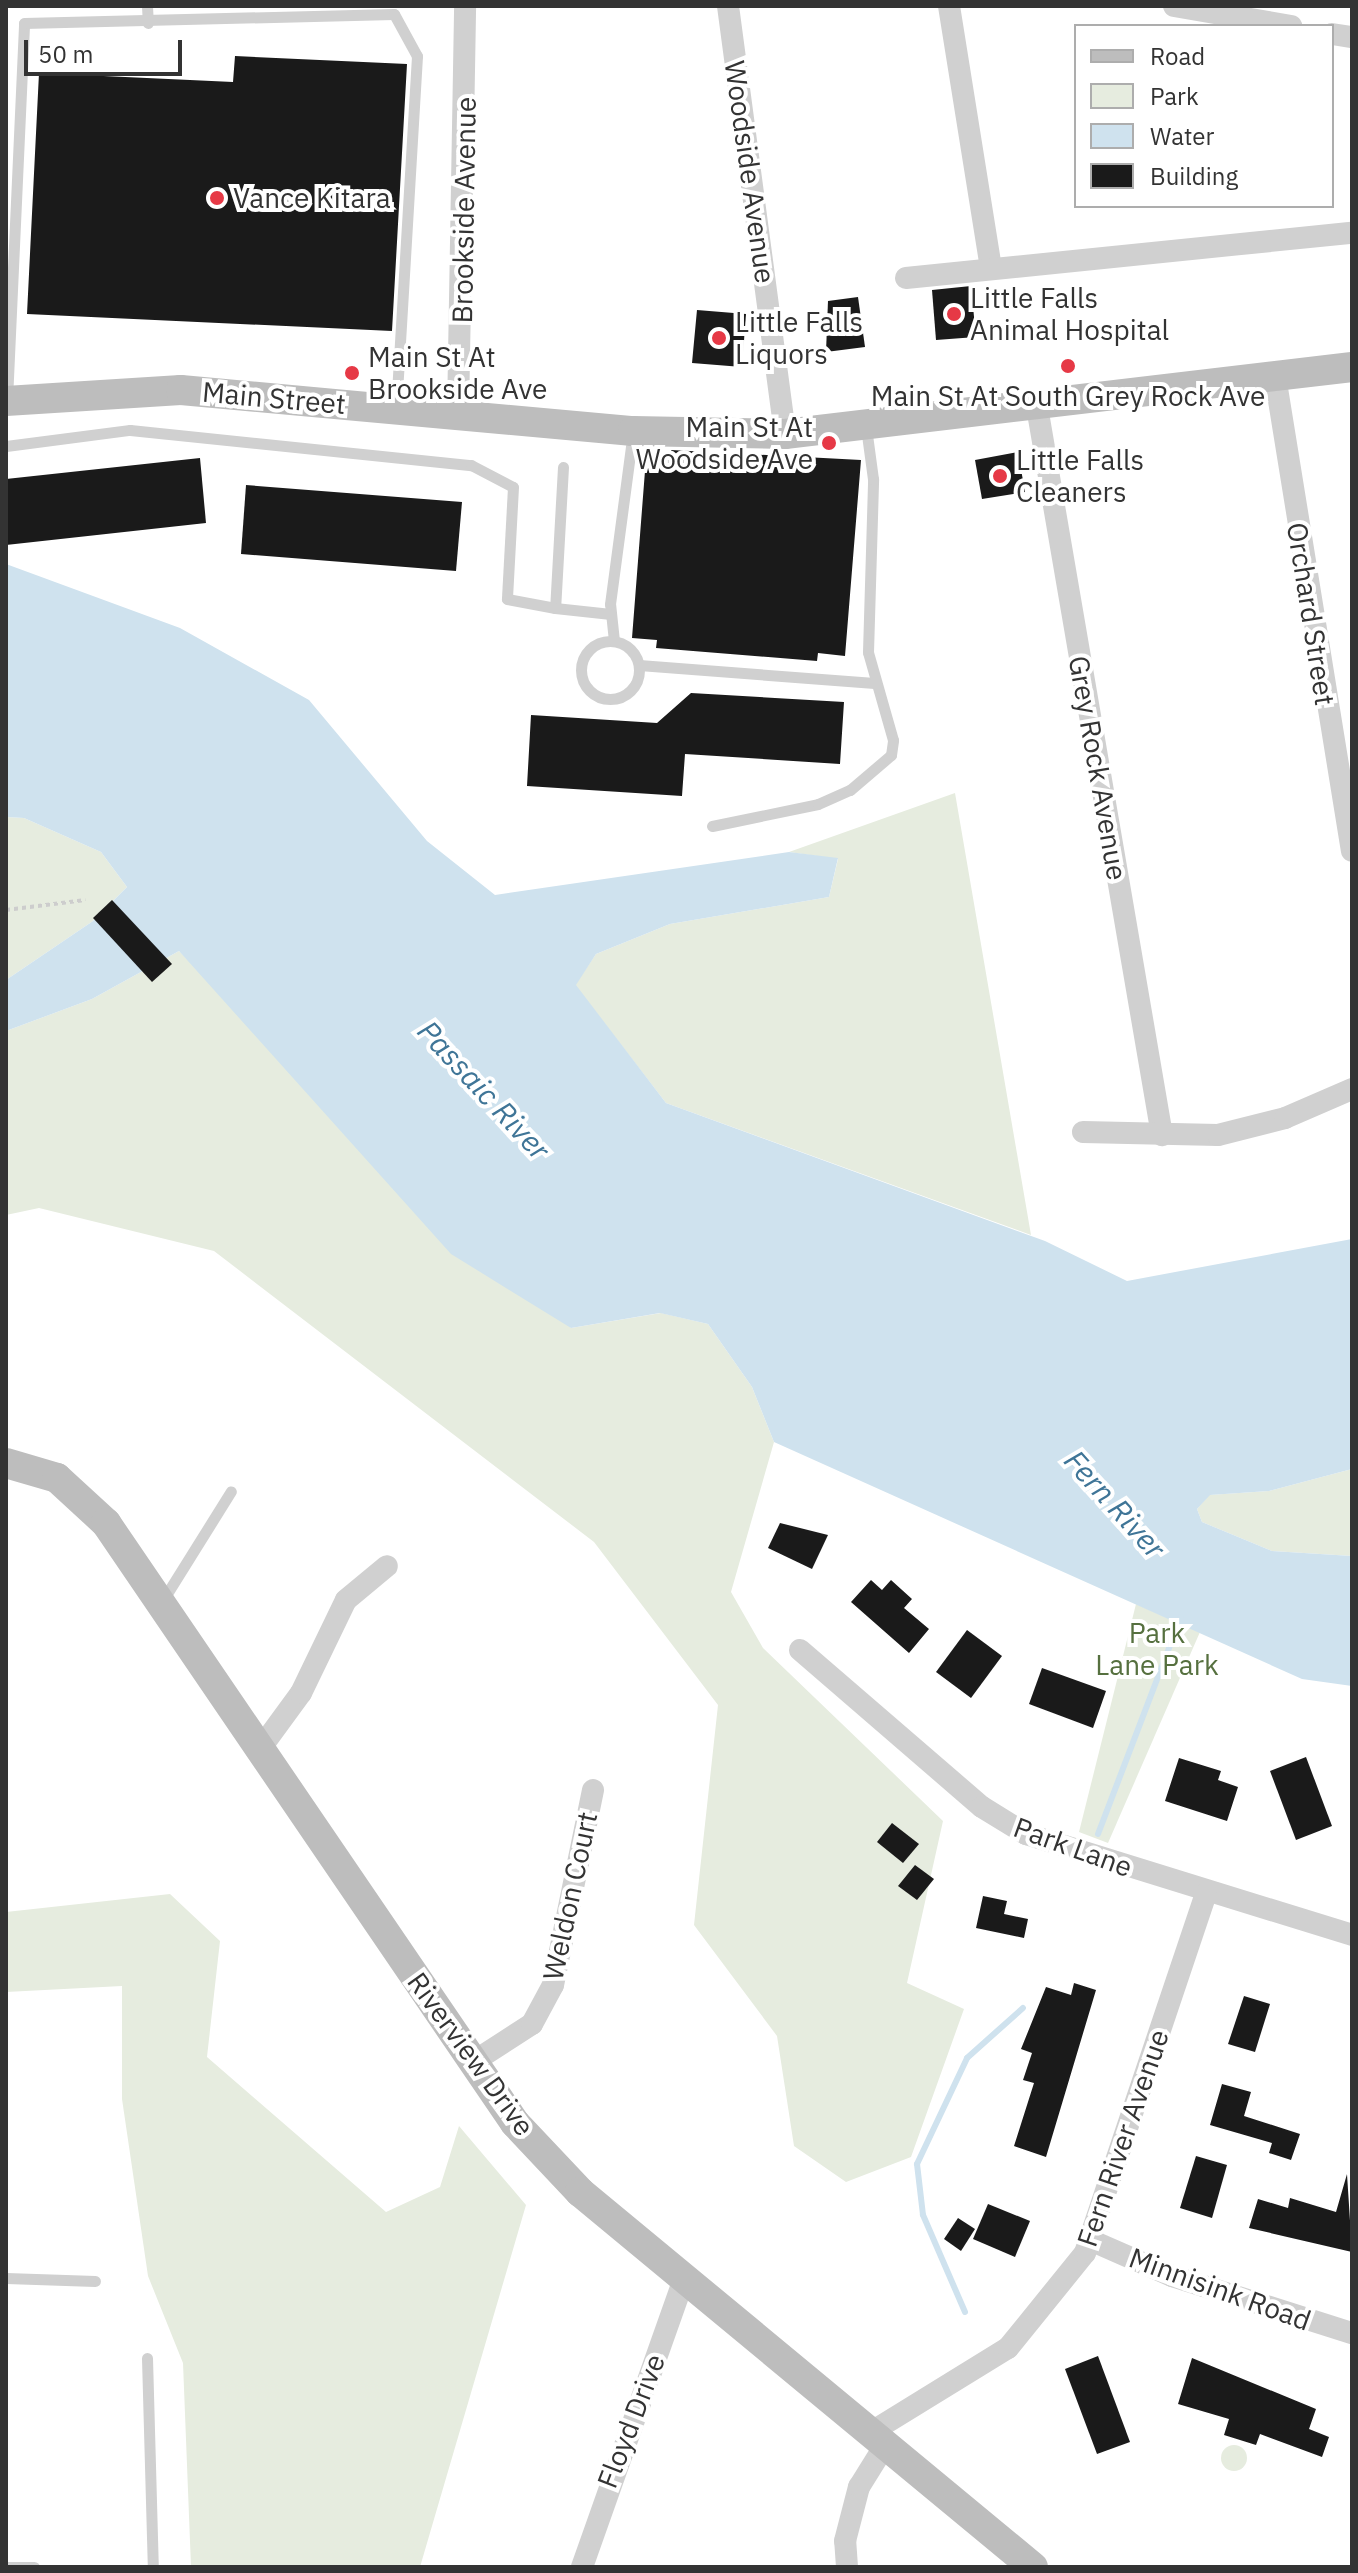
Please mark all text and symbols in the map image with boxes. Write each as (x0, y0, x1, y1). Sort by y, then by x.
scale bar (28, 24, 186, 74)
legend (1074, 24, 1334, 208)
text: 50 m (38, 38, 93, 70)
text: Road (1150, 40, 1205, 72)
street label: Woodside Avenue (718, 59, 782, 285)
text: Park (1150, 80, 1199, 112)
street label: Brookside Avenue (445, 96, 483, 324)
text: Water (1150, 120, 1214, 152)
text: Building (1150, 160, 1238, 192)
place label: Vance Kitara (233, 181, 391, 215)
marker: Vance Kitara (208, 189, 226, 207)
place label: Little Falls Animal Hospital (970, 281, 1169, 347)
place label: Little Falls Liquors (735, 305, 863, 371)
marker: Little Falls Animal Hospital (945, 305, 963, 323)
marker: Little Falls Liquors (710, 329, 728, 347)
place label: Main St At Brookside Ave (368, 340, 547, 406)
marker: Main St At South Grey Rock Ave (1059, 357, 1077, 375)
marker: Main St At Brookside Ave (343, 364, 361, 382)
street label: Main Street (201, 375, 347, 421)
place label: Main St At South Grey Rock Ave (871, 379, 1265, 413)
place label: Main St At Woodside Ave (636, 410, 813, 476)
marker: Main St At Woodside Ave (820, 434, 838, 452)
place label: Little Falls Cleaners (1016, 443, 1144, 509)
marker: Little Falls Cleaners (991, 467, 1009, 485)
street label: Orchard Street (1280, 520, 1342, 708)
street label: Grey Rock Avenue (1062, 653, 1134, 883)
water label: Passaic River (410, 1013, 558, 1167)
water label: Fern River (1057, 1443, 1173, 1565)
park label: Park Lane Park (1095, 1616, 1219, 1682)
street label: Weldon Court (536, 1809, 604, 1983)
street label: Park Lane (1009, 1810, 1137, 1884)
street label: Riverview Drive (401, 1966, 541, 2142)
street label: Fern River Avenue (1070, 2025, 1176, 2251)
street label: Minnisink Road (1125, 2241, 1315, 2337)
street label: Floyd Drive (590, 2349, 672, 2493)

